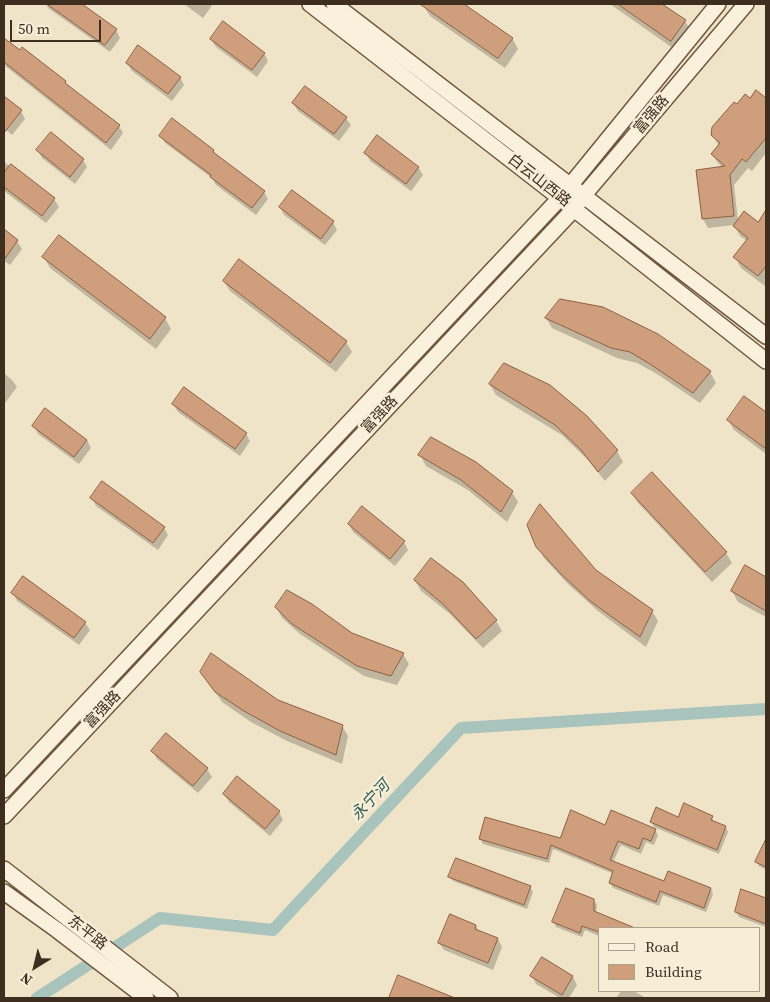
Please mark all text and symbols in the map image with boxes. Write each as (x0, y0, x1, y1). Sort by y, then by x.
scale bar (12, 10, 104, 42)
text: 50 m (18, 18, 50, 39)
street label: 富强路 (631, 92, 673, 138)
street label: 白云山西路 (504, 151, 574, 211)
street label: 富强路 (358, 392, 402, 438)
street label: 富强路 (81, 687, 125, 733)
water label: 永宁河 (348, 777, 394, 825)
street label: 东平路 (64, 912, 110, 954)
legend (598, 927, 760, 992)
text: Road (645, 936, 679, 957)
north arrow (10, 942, 60, 992)
text: Building (645, 961, 702, 982)
text: N (16, 968, 36, 990)

